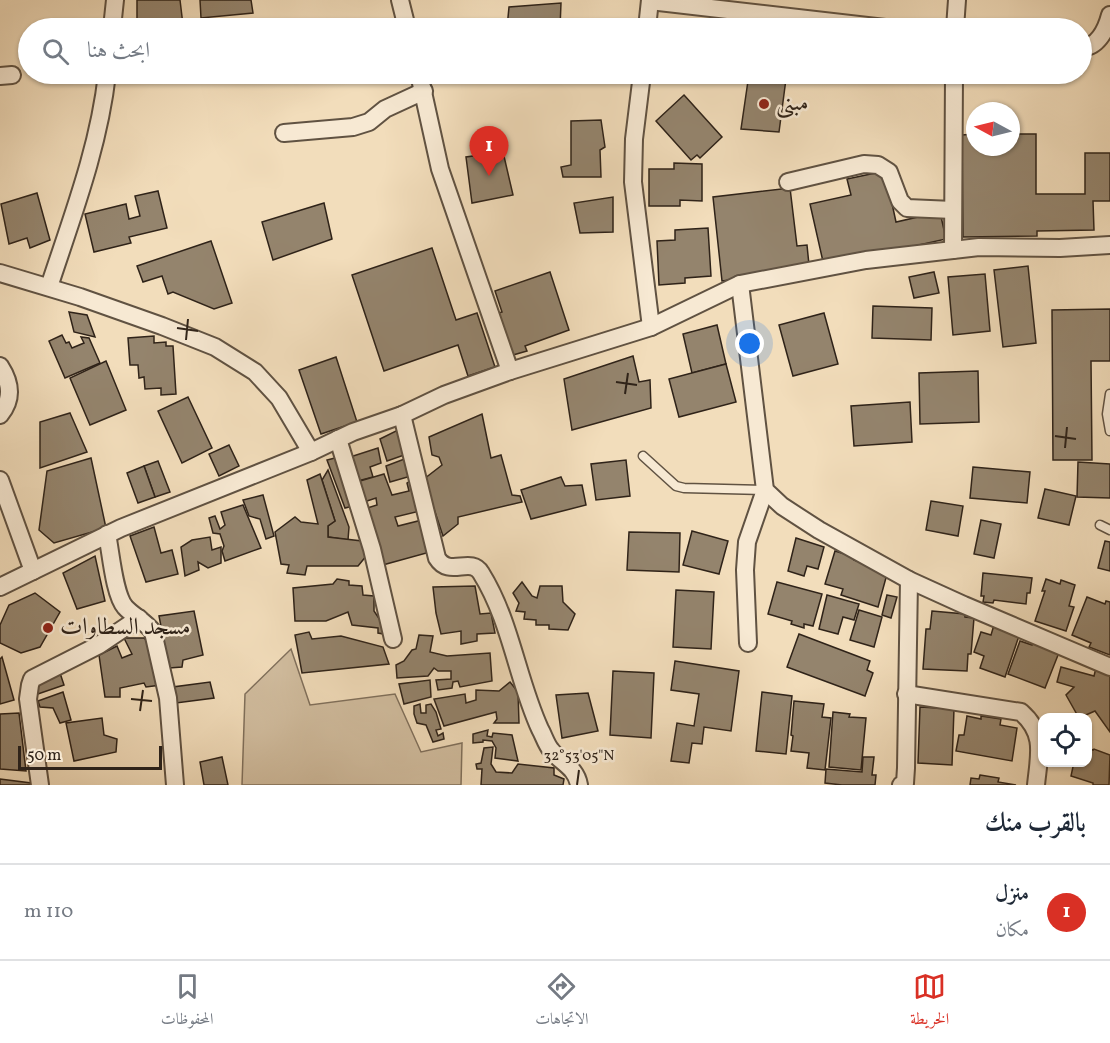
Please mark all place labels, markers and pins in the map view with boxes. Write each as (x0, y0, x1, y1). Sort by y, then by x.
place label: مبنى (776, 87, 809, 121)
marker: مبنى (757, 97, 771, 111)
pin: 1 (470, 126, 508, 176)
place label: مسجد السطاوات (60, 611, 191, 645)
marker: مسجد السطاوات (41, 621, 55, 635)

